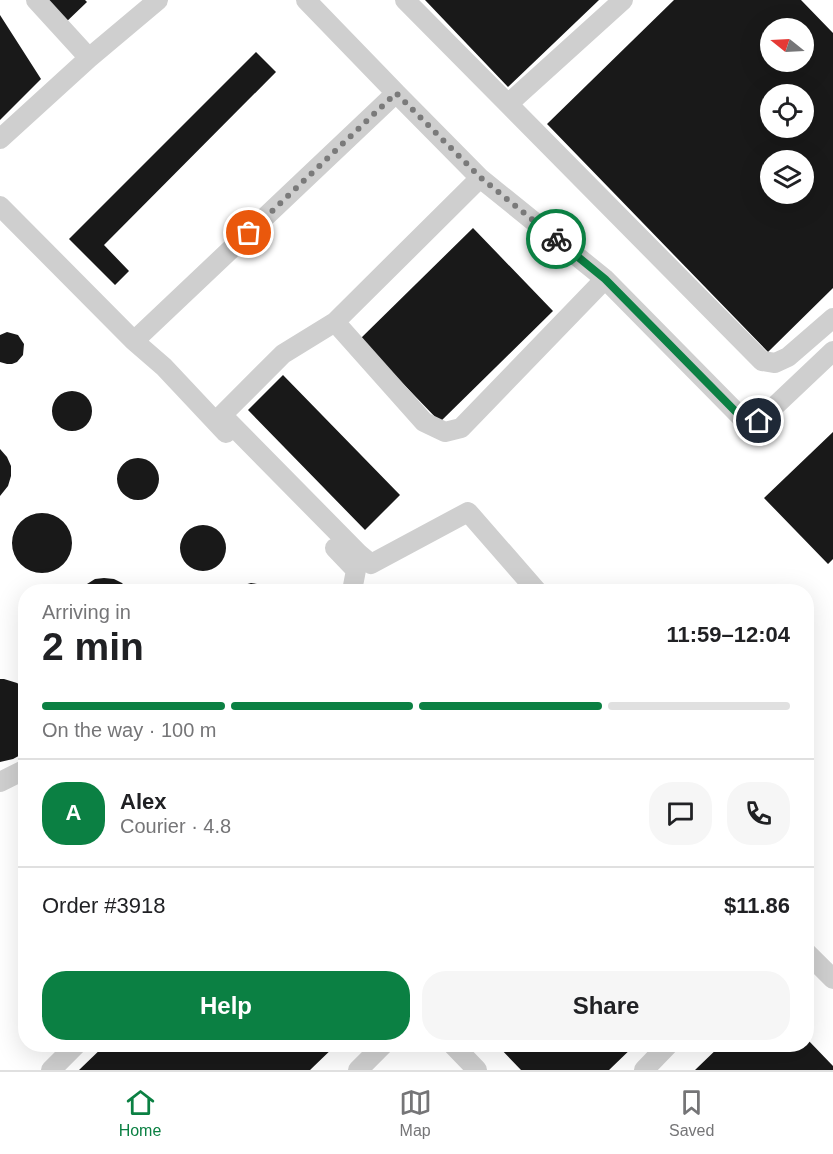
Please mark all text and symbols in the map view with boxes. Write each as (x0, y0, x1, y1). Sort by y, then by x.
north arrow (760, 18, 814, 72)
map controls (760, 18, 814, 204)
button: locate (760, 84, 814, 138)
button: layers (760, 150, 814, 204)
pin (223, 207, 274, 258)
courier (526, 209, 586, 269)
icon: bag (232, 216, 265, 249)
icon: bike (540, 223, 573, 256)
pin (733, 395, 784, 446)
icon: home (742, 404, 775, 437)
text: Arriving in (42, 601, 131, 623)
text: 11:59–12:04 (666, 622, 790, 647)
text: 2 min (42, 625, 144, 668)
text: On the way · 100 m (42, 719, 217, 741)
button: chat (649, 782, 712, 845)
button: phone (727, 782, 790, 845)
text: Alex (120, 789, 166, 814)
text: A (66, 800, 81, 825)
text: Courier · 4.8 (120, 815, 231, 837)
text: Order #3918 (42, 893, 166, 918)
text: $11.86 (724, 893, 790, 918)
button: Help (42, 971, 410, 1040)
button: Share (422, 971, 790, 1040)
tab: Home (119, 1086, 161, 1140)
tab: Map (399, 1086, 432, 1140)
tab: Saved (669, 1086, 714, 1140)

